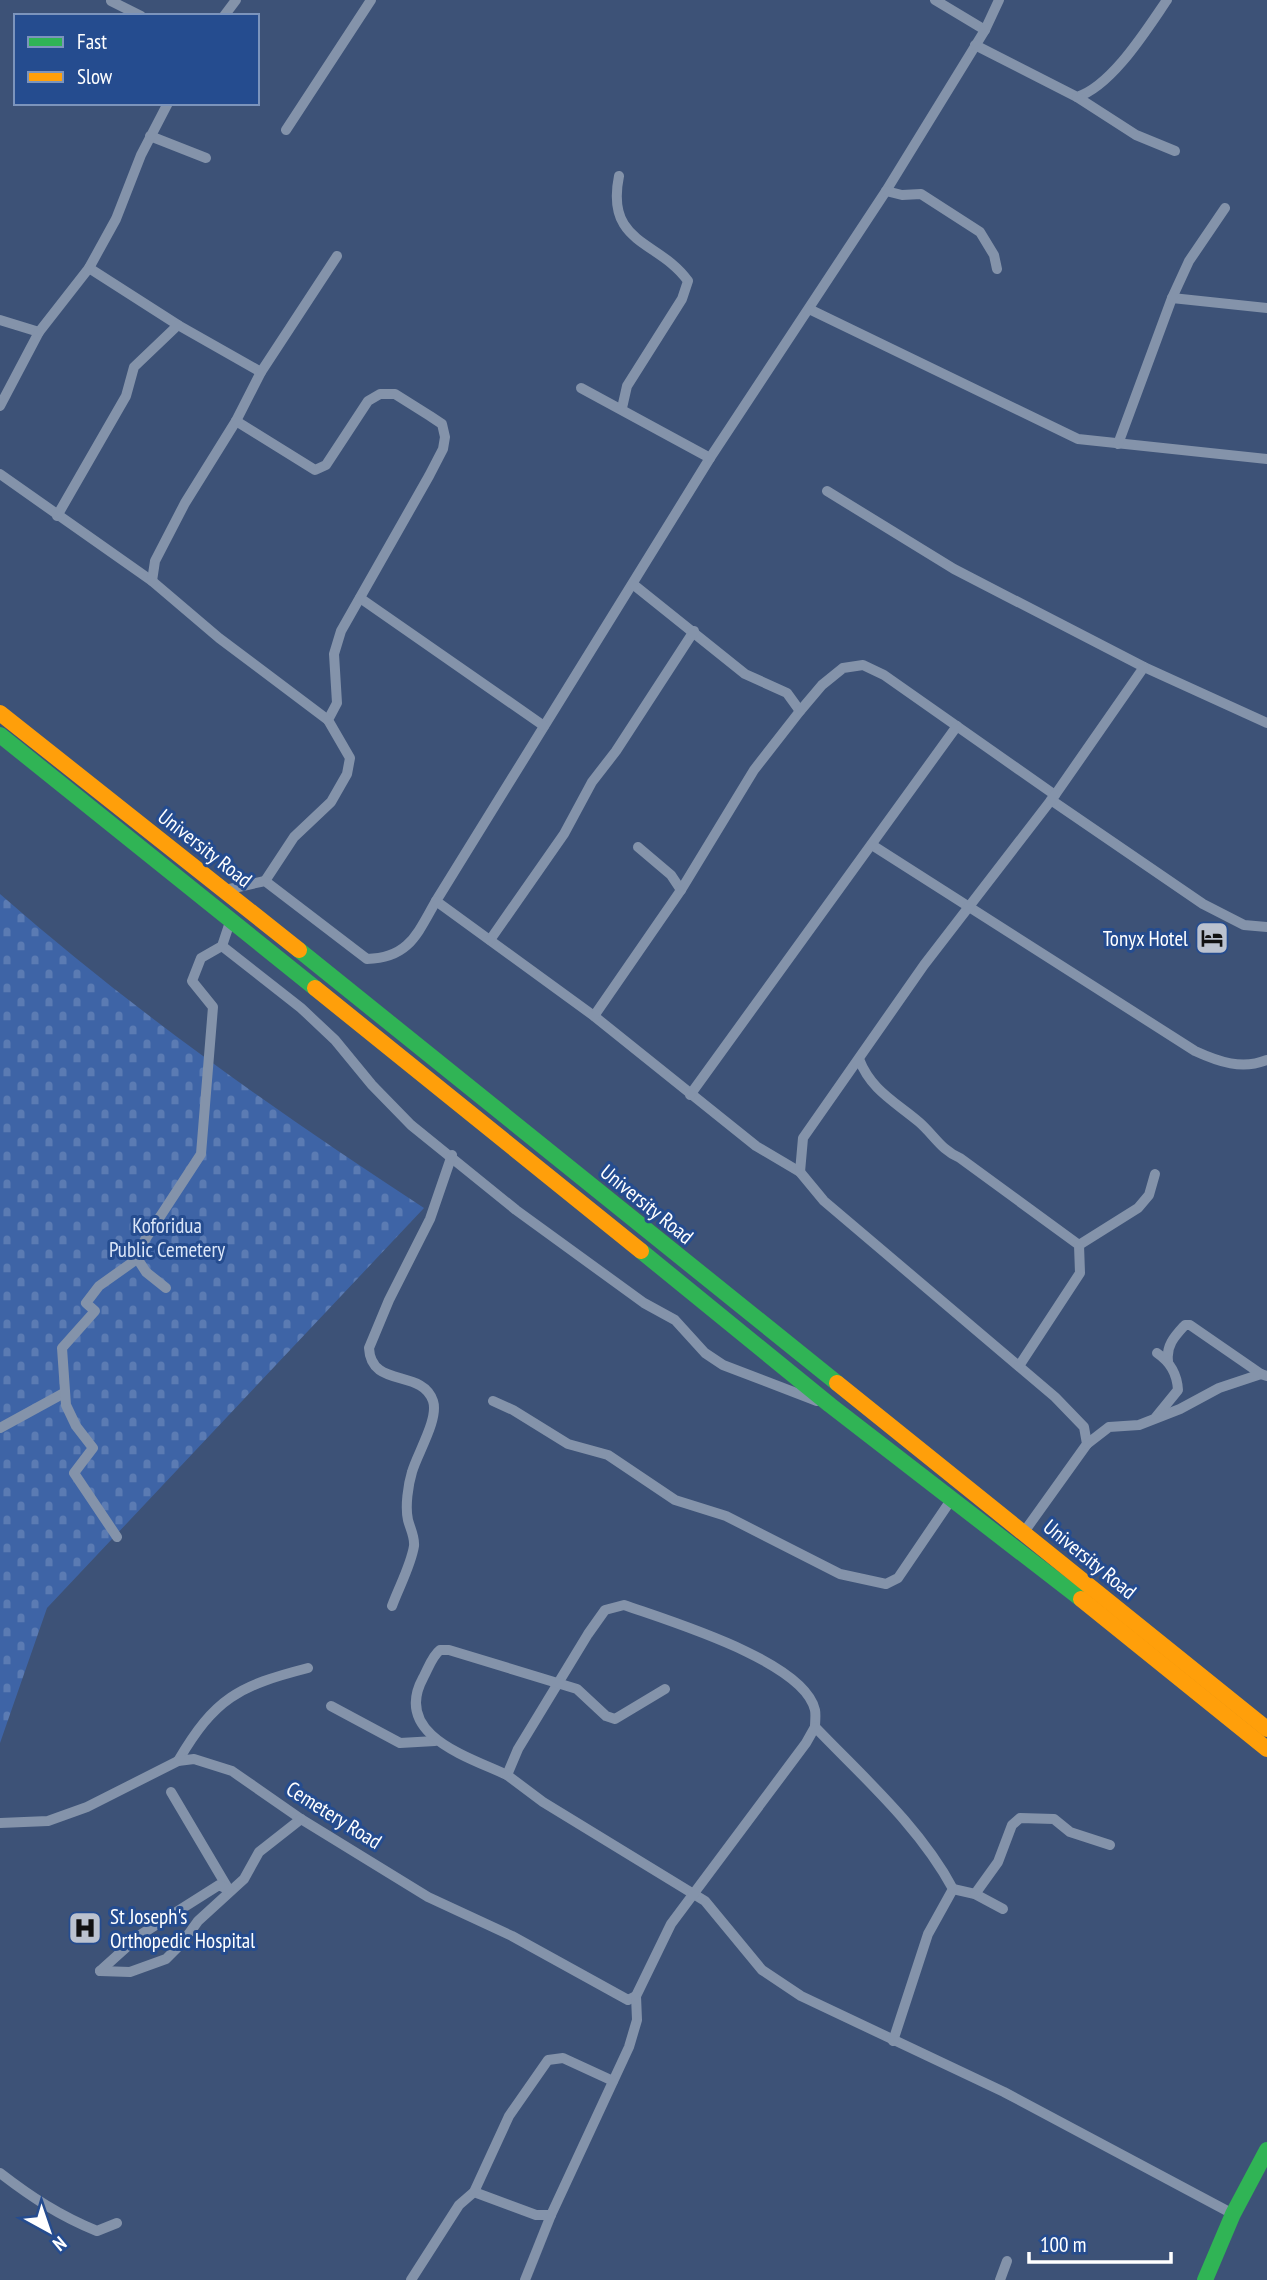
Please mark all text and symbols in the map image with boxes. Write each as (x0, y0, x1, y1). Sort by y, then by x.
legend (14, 14, 259, 105)
text: Fast (77, 28, 107, 55)
text: Slow (77, 63, 113, 90)
street label: University Road (152, 803, 258, 893)
hotel icon: Tonyx Hotel (1193, 919, 1231, 957)
place label: Tonyx Hotel (1103, 925, 1188, 952)
street label: University Road (595, 1158, 699, 1250)
park label: Koforidua Public Cemetery (109, 1212, 225, 1263)
street label: University Road (1038, 1513, 1142, 1605)
street label: Cemetery Road (281, 1775, 387, 1855)
place label: St Joseph's Orthopedic Hospital (110, 1903, 255, 1954)
hospital icon: St Joseph's Orthopedic Hospital (66, 1909, 104, 1947)
north arrow (14, 2196, 84, 2266)
scale bar (1029, 2220, 1171, 2264)
text: 100 m (1040, 2231, 1086, 2258)
text: N (48, 2232, 72, 2257)

